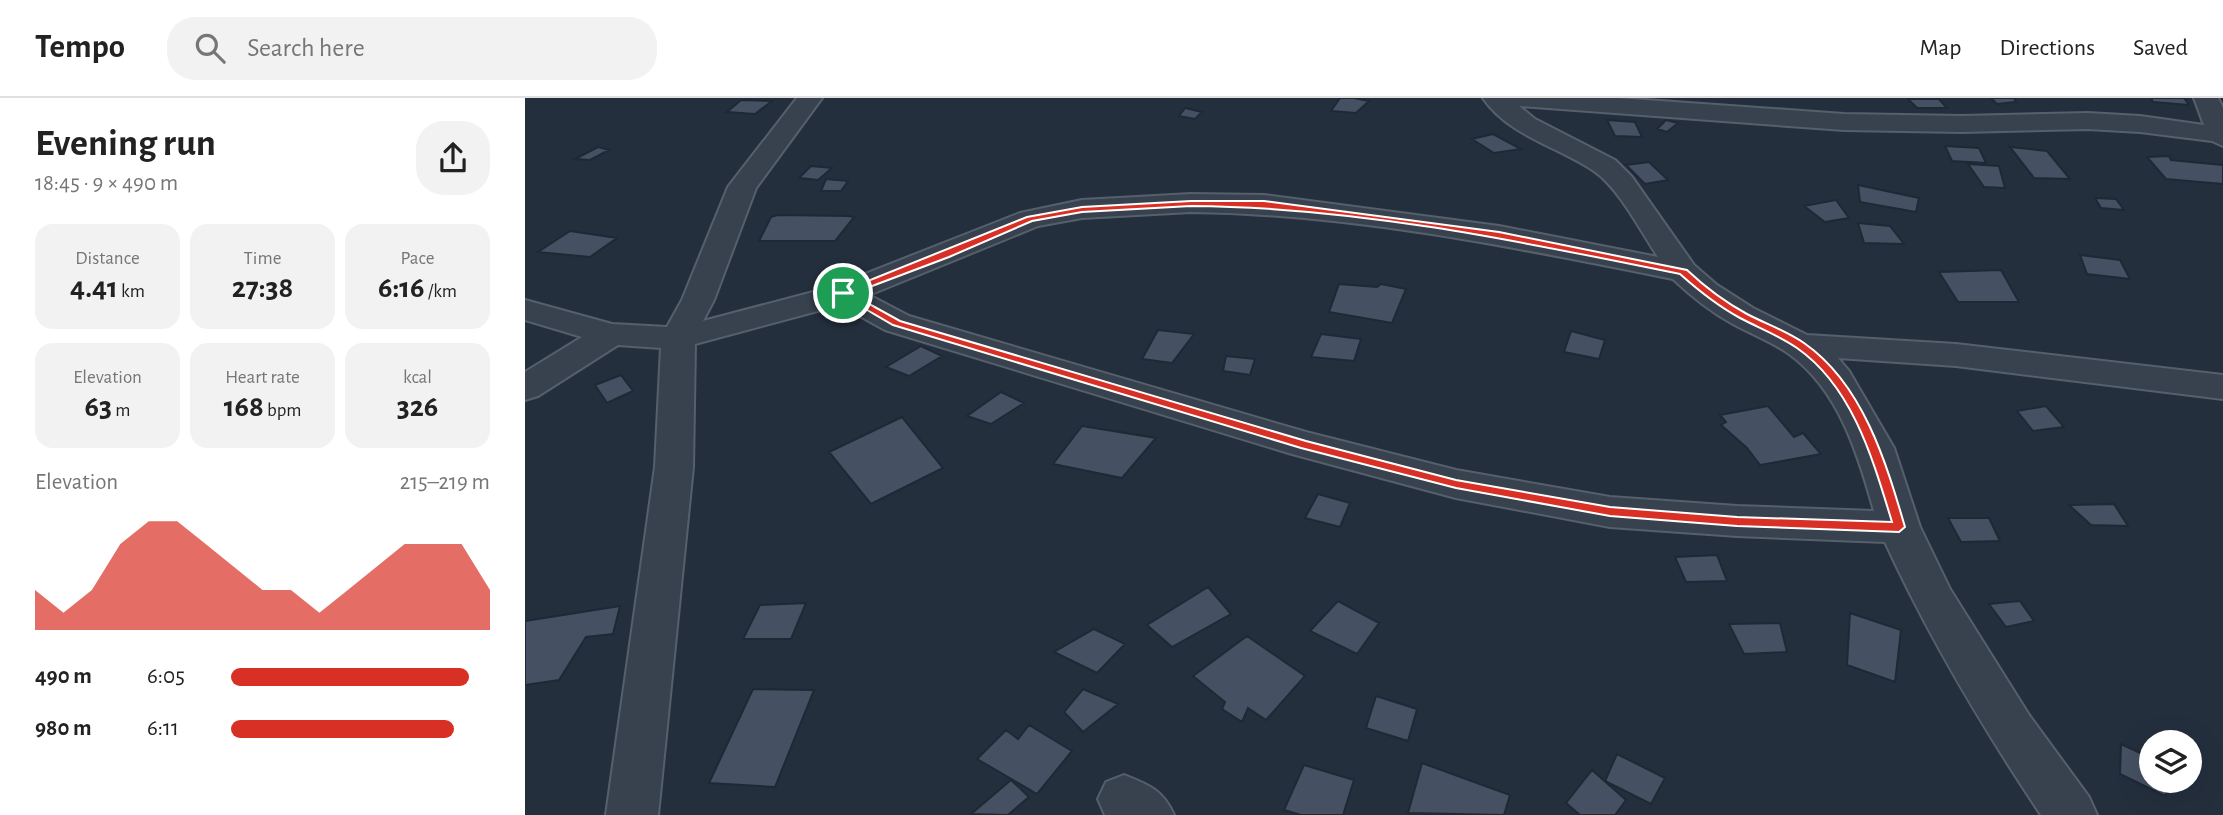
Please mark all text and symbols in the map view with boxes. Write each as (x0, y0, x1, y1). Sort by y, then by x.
search box (167, 17, 657, 80)
icon: search (191, 29, 229, 67)
text: Tempo (35, 31, 125, 64)
text: Search here (247, 35, 365, 61)
text: Map (1919, 36, 1961, 60)
text: Directions (1999, 36, 2095, 60)
text: Saved (2133, 36, 2188, 60)
button: share (416, 121, 490, 195)
text: Evening run (35, 125, 216, 163)
text: 18:45 · 9 × 490 m (35, 172, 178, 195)
text: Distance (75, 249, 140, 268)
text: Time (244, 249, 281, 268)
text: Pace (400, 249, 435, 268)
pin (813, 263, 873, 323)
text: 4.41 (70, 273, 118, 303)
text: 27:38 (232, 273, 293, 303)
text: 6:16 (378, 273, 425, 303)
icon: arrive (824, 274, 862, 312)
text: km (118, 282, 145, 301)
text: /km (425, 282, 457, 301)
text: Elevation (73, 368, 142, 387)
text: Heart rate (225, 368, 300, 387)
text: kcal (403, 368, 432, 387)
text: 63 (85, 392, 112, 422)
text: 168 (224, 392, 264, 422)
text: 326 (397, 392, 438, 422)
text: m (112, 401, 130, 420)
text: bpm (264, 401, 301, 420)
text: Elevation (35, 471, 118, 494)
text: 215–219 m (400, 471, 490, 494)
text: 490 m (35, 665, 92, 688)
text: 6:05 (147, 665, 185, 688)
text: 980 m (35, 717, 91, 740)
text: 6:11 (147, 717, 179, 740)
map controls (2139, 730, 2202, 793)
button: layers (2139, 730, 2202, 793)

